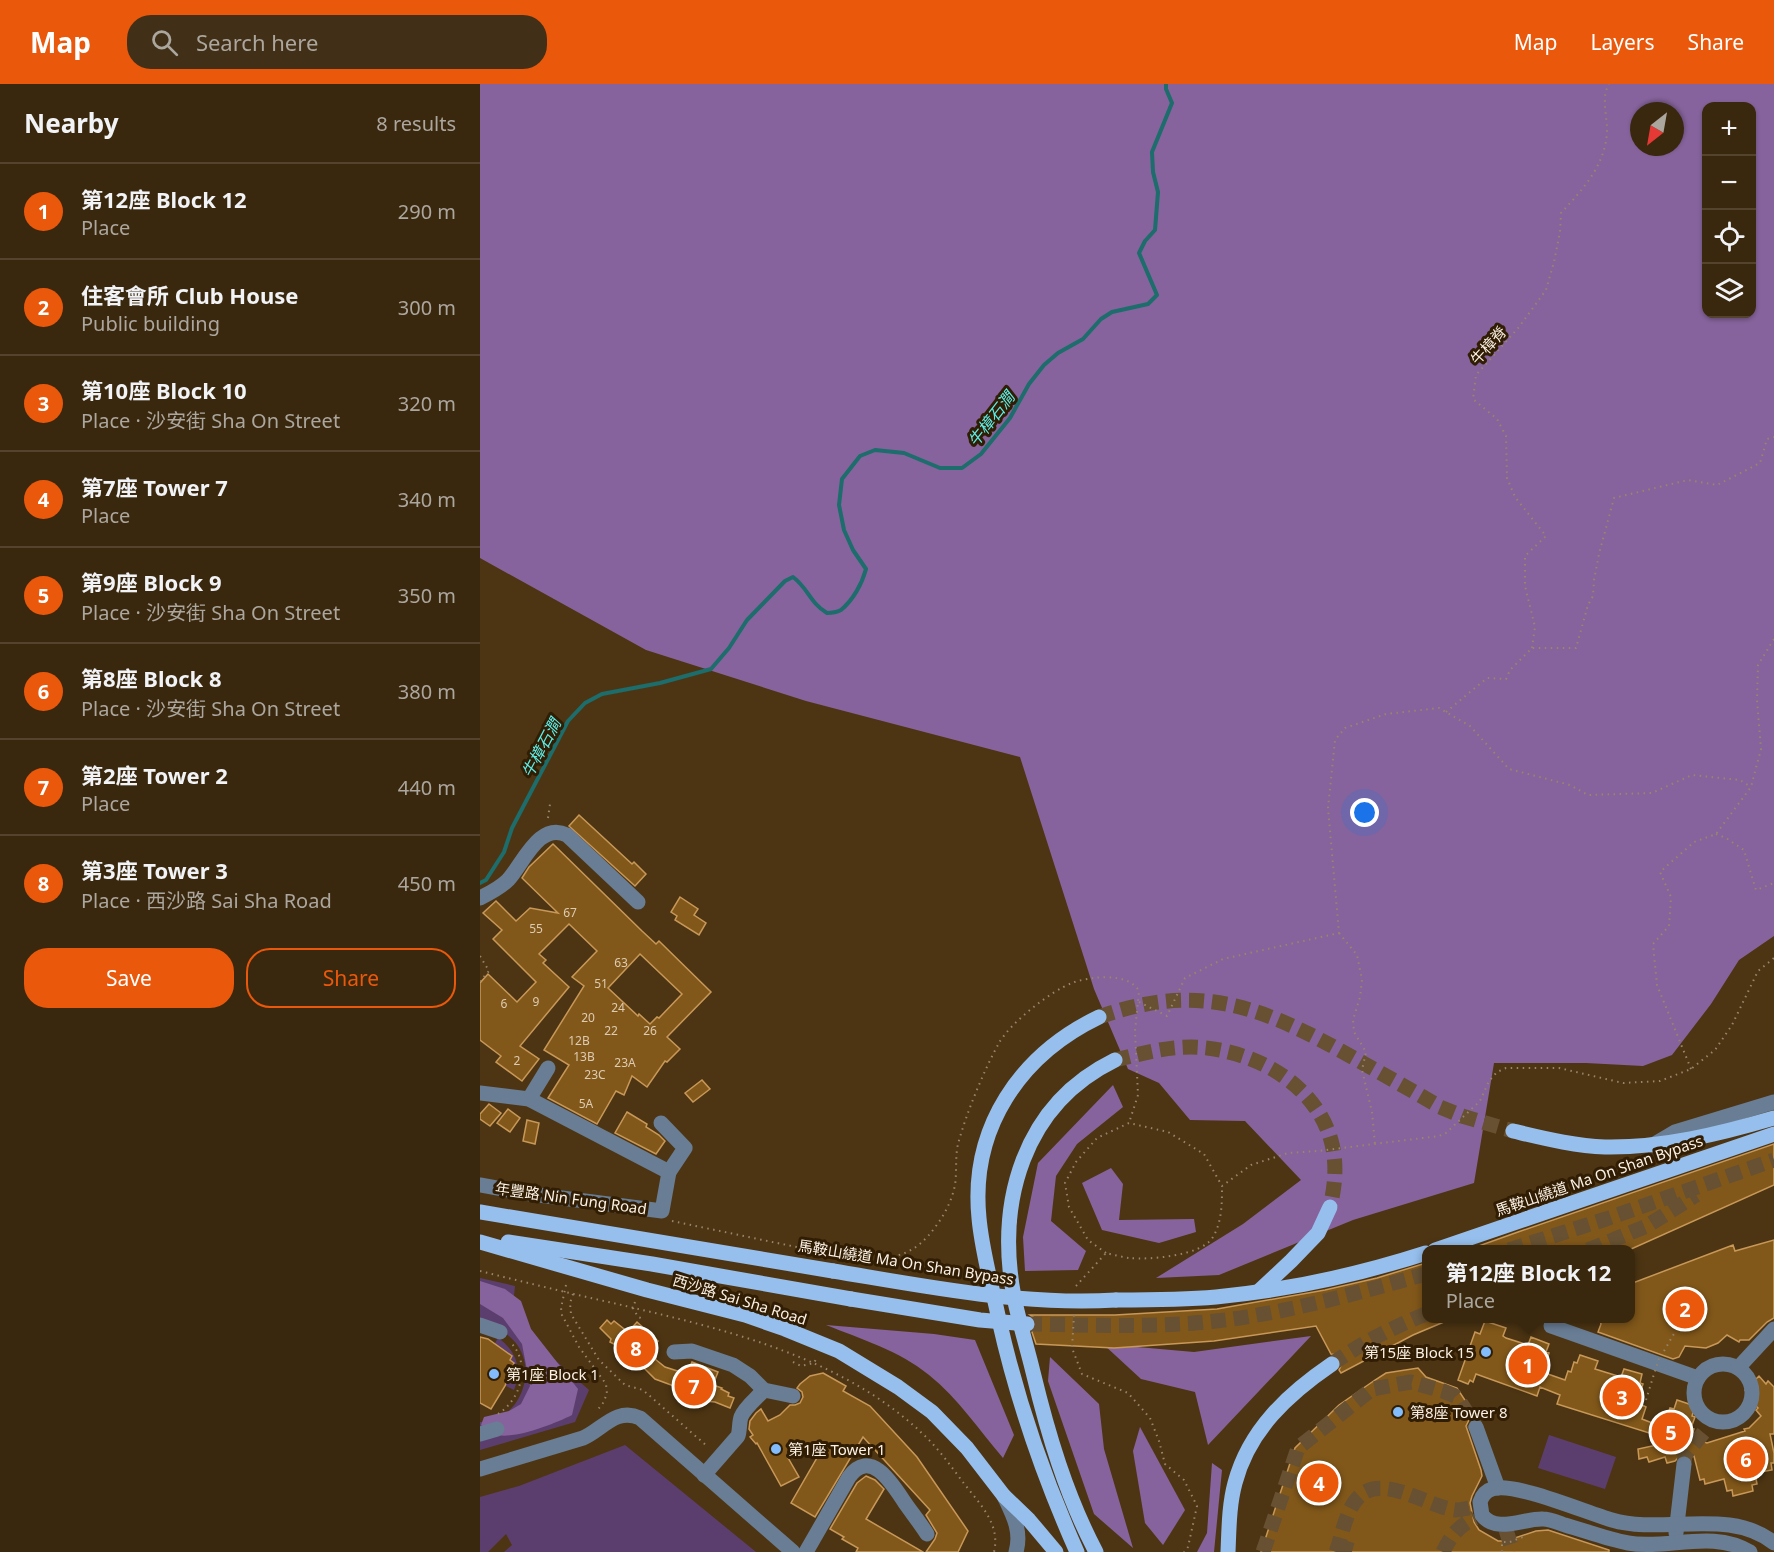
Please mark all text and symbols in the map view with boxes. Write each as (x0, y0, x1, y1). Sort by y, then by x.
search box (127, 15, 547, 69)
text: Map (30, 23, 91, 61)
icon: search (148, 26, 181, 59)
text: Search here (196, 27, 318, 57)
text: Map (1514, 28, 1558, 56)
text: Layers (1591, 28, 1655, 56)
text: Share (1688, 28, 1744, 56)
north arrow (1630, 102, 1684, 156)
map controls (1702, 102, 1756, 318)
button: + (1702, 102, 1756, 156)
text: Nearby (24, 105, 119, 141)
text: 8 results (376, 110, 456, 137)
button: − (1702, 156, 1756, 210)
text: 第12座 Block 12 (81, 184, 247, 214)
text: 1 (38, 198, 49, 225)
text: 290 m (398, 198, 456, 225)
button: locate (1702, 210, 1756, 264)
text: Place (81, 214, 130, 241)
button: layers (1702, 264, 1756, 318)
text: 住客會所 Club House (81, 280, 298, 310)
text: 2 (38, 294, 49, 321)
text: 300 m (398, 294, 456, 321)
text: Public building (81, 310, 220, 337)
street label: 牛樟脊 (1466, 322, 1510, 368)
text: 第10座 Block 10 (81, 375, 247, 405)
water label: 牛樟石澗 (963, 385, 1021, 451)
text: 3 (38, 390, 49, 417)
text: 320 m (398, 390, 456, 417)
text: Place · 沙安街 Sha On Street (81, 407, 340, 434)
text: 第7座 Tower 7 (81, 472, 228, 502)
text: 4 (38, 486, 49, 513)
text: 340 m (398, 486, 456, 513)
text: Place (81, 502, 130, 529)
text: 第9座 Block 9 (81, 567, 222, 597)
text: 5 (38, 582, 49, 609)
text: 350 m (398, 582, 456, 609)
text: Place · 沙安街 Sha On Street (81, 599, 340, 626)
text: 第8座 Block 8 (81, 663, 222, 693)
text: 6 (38, 678, 49, 705)
text: 380 m (398, 678, 456, 705)
text: Place · 沙安街 Sha On Street (81, 695, 340, 722)
water label: 牛樟石澗 (516, 713, 567, 781)
text: 第2座 Tower 2 (81, 760, 228, 790)
text: 7 (38, 774, 49, 801)
text: 440 m (398, 774, 456, 801)
text: Place (81, 790, 130, 817)
your location (1350, 798, 1379, 827)
text: 第3座 Tower 3 (81, 855, 228, 885)
text: 8 (38, 870, 49, 897)
text: 450 m (398, 870, 456, 897)
text: Place · 西沙路 Sai Sha Road (81, 887, 332, 914)
house number: 67 (563, 904, 577, 921)
house number: 55 (529, 920, 543, 937)
button: Save (24, 948, 234, 1008)
button: Share (246, 948, 456, 1008)
house number: 63 (614, 954, 628, 971)
house number: 51 (594, 975, 608, 992)
house number: 9 (533, 993, 540, 1010)
house number: 6 (501, 995, 508, 1012)
house number: 24 (611, 999, 625, 1016)
house number: 20 (581, 1009, 595, 1026)
house number: 22 (604, 1022, 618, 1039)
house number: 26 (643, 1022, 657, 1039)
house number: 12B (568, 1032, 590, 1049)
house number: 13B (573, 1048, 595, 1065)
house number: 2 (514, 1052, 521, 1069)
house number: 23A (614, 1054, 636, 1071)
house number: 23C (584, 1066, 606, 1083)
house number: 5A (579, 1095, 594, 1112)
street label: 馬鞍山繞道 Ma On Shan Bypass (1493, 1130, 1705, 1220)
street label: 年豐路 Nin Fung Road (494, 1177, 648, 1219)
street label: 馬鞍山繞道 Ma On Shan Bypass (797, 1235, 1015, 1289)
popup (1422, 1245, 1635, 1323)
text: 第12座 Block 12 (1446, 1257, 1611, 1287)
street label: 西沙路 Sai Sha Road (671, 1269, 809, 1329)
pin: 2 (1666, 1286, 1704, 1332)
text: Place (1446, 1287, 1495, 1314)
pin: 8 (616, 1326, 656, 1370)
place label: 第15座 Block 15 (1364, 1342, 1474, 1362)
pin: 1 (1508, 1342, 1548, 1388)
marker: 第15座 Block 15 (1479, 1345, 1493, 1359)
place label: 第1座 Block 1 (506, 1364, 599, 1384)
pin: 7 (674, 1364, 714, 1408)
marker: 第1座 Block 1 (487, 1367, 501, 1381)
pin: 3 (1602, 1374, 1642, 1420)
place label: 第8座 Tower 8 (1410, 1402, 1507, 1422)
marker: 第8座 Tower 8 (1391, 1405, 1405, 1419)
pin: 5 (1652, 1410, 1690, 1454)
pin: 6 (1726, 1436, 1766, 1482)
place label: 第1座 Tower 1 (788, 1439, 885, 1459)
marker: 第1座 Tower 1 (769, 1442, 783, 1456)
pin: 4 (1300, 1460, 1338, 1506)

